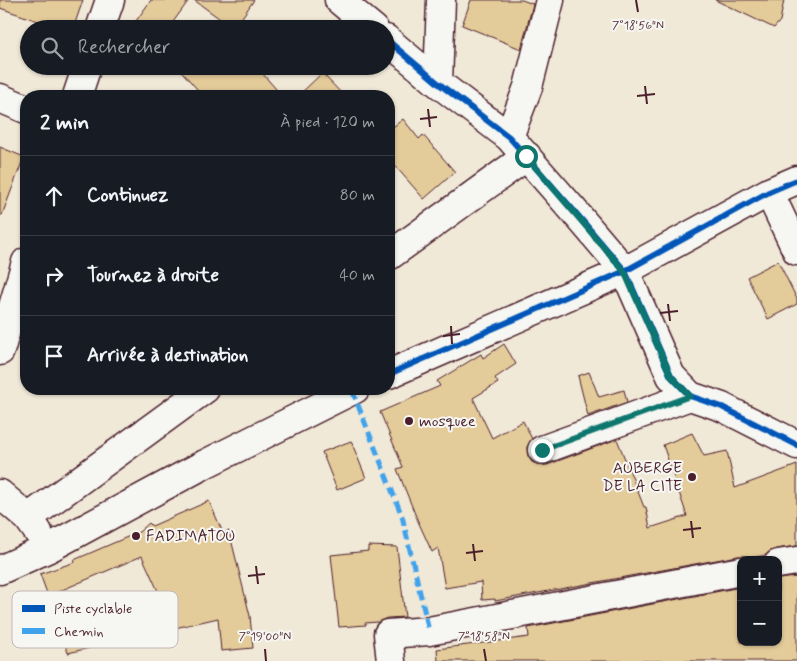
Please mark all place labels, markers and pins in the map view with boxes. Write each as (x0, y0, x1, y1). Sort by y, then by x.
place label: mosquee (419, 411, 476, 432)
marker: mosquee (403, 415, 415, 427)
place label: AUBERGE DE LA CITE (602, 458, 682, 497)
marker: AUBERGE DE LA CITE (686, 471, 698, 483)
place label: FADIMATOU (146, 526, 236, 547)
marker: FADIMATOU (130, 530, 142, 542)

